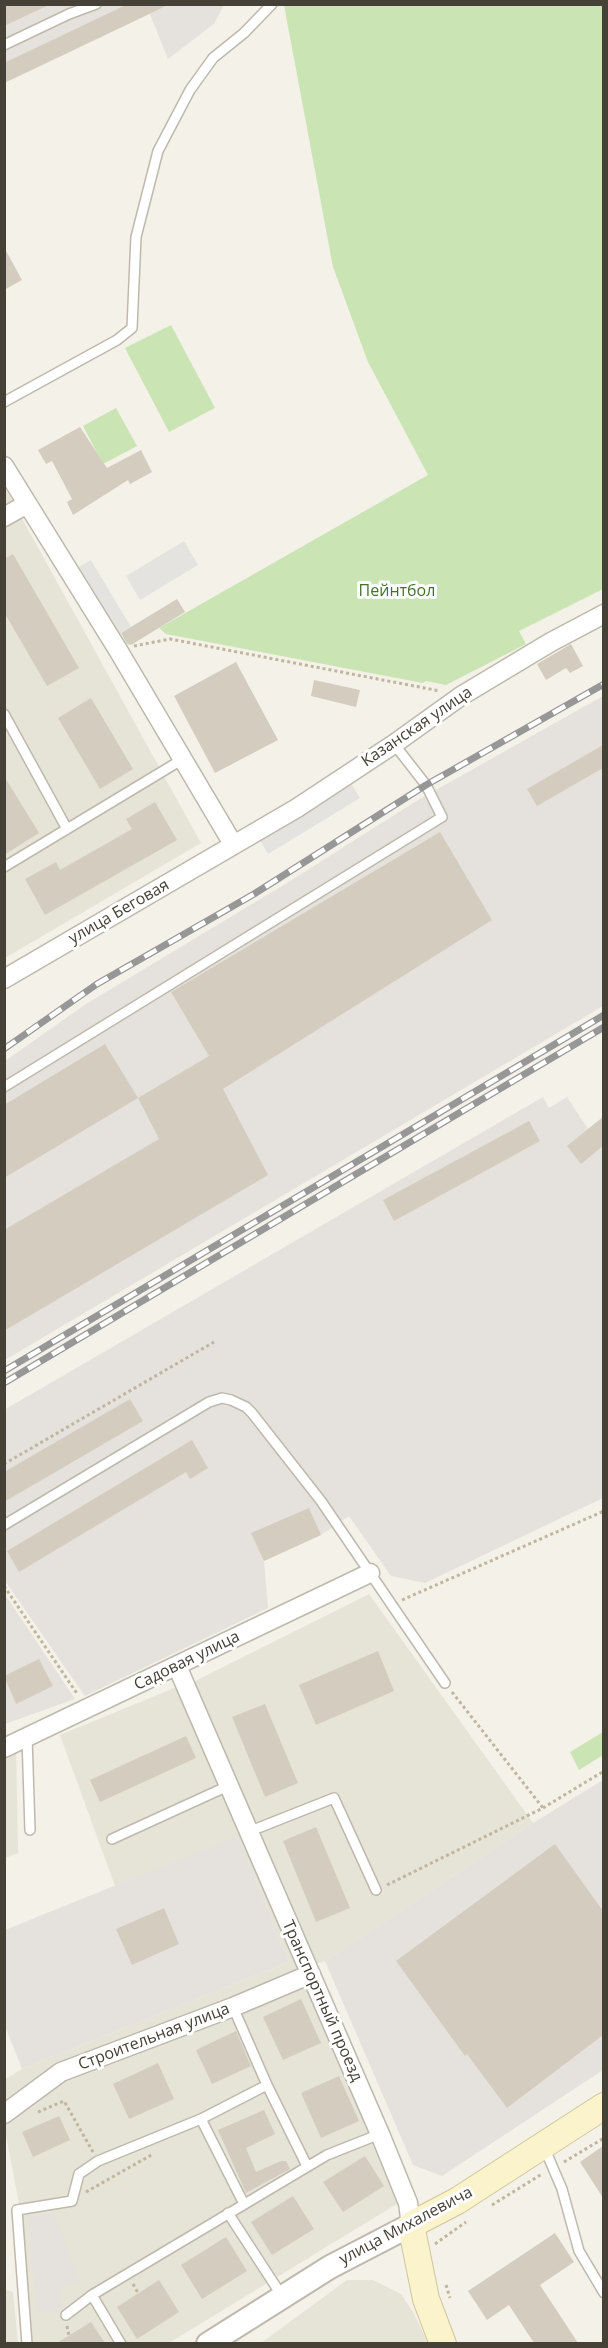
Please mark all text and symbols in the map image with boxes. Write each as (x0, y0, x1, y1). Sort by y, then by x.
park label: Пейнтбол (359, 581, 435, 601)
street label: Казанская улица (358, 683, 476, 771)
street label: улица Беговая (65, 876, 173, 948)
street label: Садовая улица (131, 1627, 243, 1695)
street label: Транспортный проезд (278, 1918, 366, 2084)
street label: Строительная улица (76, 1999, 232, 2075)
street label: улица Михалевича (336, 2183, 476, 2269)

